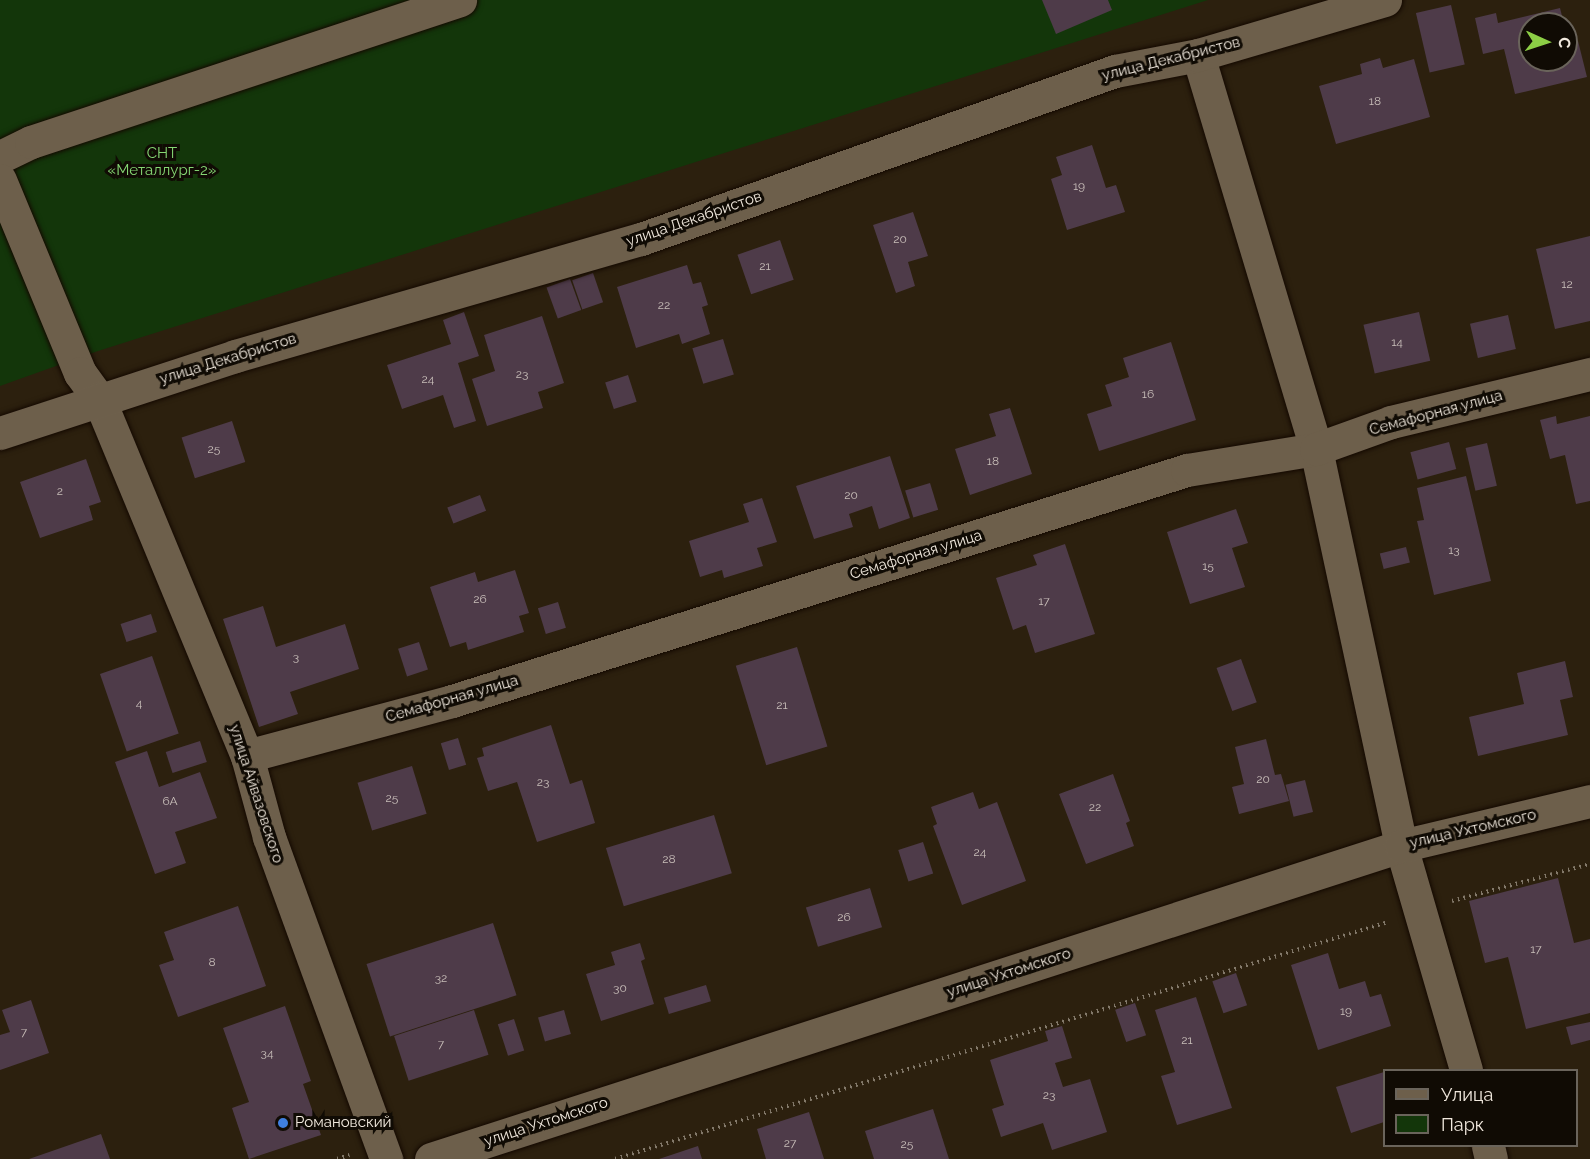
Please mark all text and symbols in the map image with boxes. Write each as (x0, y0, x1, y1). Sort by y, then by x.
north arrow (1518, 12, 1578, 72)
street label: улица Декабристов (1100, 33, 1242, 85)
text: С (1555, 37, 1574, 49)
house number: 18 (1369, 95, 1381, 109)
park label: СНТ «Металлург-2» (108, 144, 216, 179)
house number: 19 (1073, 180, 1085, 194)
street label: улица Декабристов (624, 187, 764, 251)
house number: 20 (893, 233, 907, 247)
house number: 21 (759, 260, 771, 274)
house number: 12 (1561, 278, 1573, 292)
house number: 22 (658, 299, 670, 313)
street label: улица Декабристов (158, 330, 298, 388)
house number: 14 (1391, 336, 1403, 350)
house number: 23 (516, 368, 528, 382)
house number: 24 (422, 373, 434, 387)
street label: Семафорная улица (1367, 387, 1505, 439)
house number: 16 (1142, 388, 1154, 402)
house number: 25 (208, 443, 220, 457)
house number: 18 (987, 455, 999, 469)
house number: 2 (57, 485, 63, 499)
house number: 20 (844, 489, 858, 503)
street label: Семафорная улица (848, 526, 984, 584)
house number: 13 (1448, 544, 1460, 558)
house number: 15 (1202, 560, 1214, 574)
house number: 26 (473, 593, 487, 607)
house number: 17 (1038, 595, 1050, 609)
house number: 3 (293, 651, 299, 665)
street label: Семафорная улица (383, 671, 521, 727)
house number: 4 (136, 697, 142, 711)
house number: 21 (776, 699, 788, 713)
street label: улица Айвазовского (225, 722, 287, 866)
house number: 20 (1256, 773, 1270, 787)
house number: 23 (537, 776, 549, 790)
house number: 25 (386, 792, 398, 806)
house number: 6А (162, 795, 178, 809)
house number: 22 (1089, 801, 1101, 815)
street label: улица Ухтомского (1408, 806, 1538, 852)
house number: 24 (974, 846, 986, 860)
house number: 28 (662, 853, 676, 867)
house number: 26 (837, 911, 851, 925)
house number: 17 (1530, 943, 1542, 957)
street label: улица Ухтомского (945, 944, 1073, 1002)
house number: 8 (208, 956, 216, 970)
house number: 32 (435, 972, 447, 986)
house number: 30 (613, 982, 627, 996)
house number: 19 (1340, 1005, 1352, 1019)
house number: 7 (21, 1026, 27, 1040)
house number: 21 (1181, 1034, 1193, 1048)
house number: 7 (438, 1038, 444, 1052)
house number: 34 (261, 1047, 273, 1061)
legend (1383, 1069, 1578, 1147)
text: Улица (1441, 1084, 1493, 1105)
house number: 23 (1043, 1089, 1055, 1103)
street label: улица Ухтомского (482, 1093, 610, 1151)
place label: Романовский (295, 1114, 391, 1132)
text: Парк (1441, 1114, 1484, 1135)
marker: Романовский (276, 1116, 290, 1130)
house number: 27 (784, 1137, 796, 1151)
house number: 25 (901, 1138, 913, 1152)

